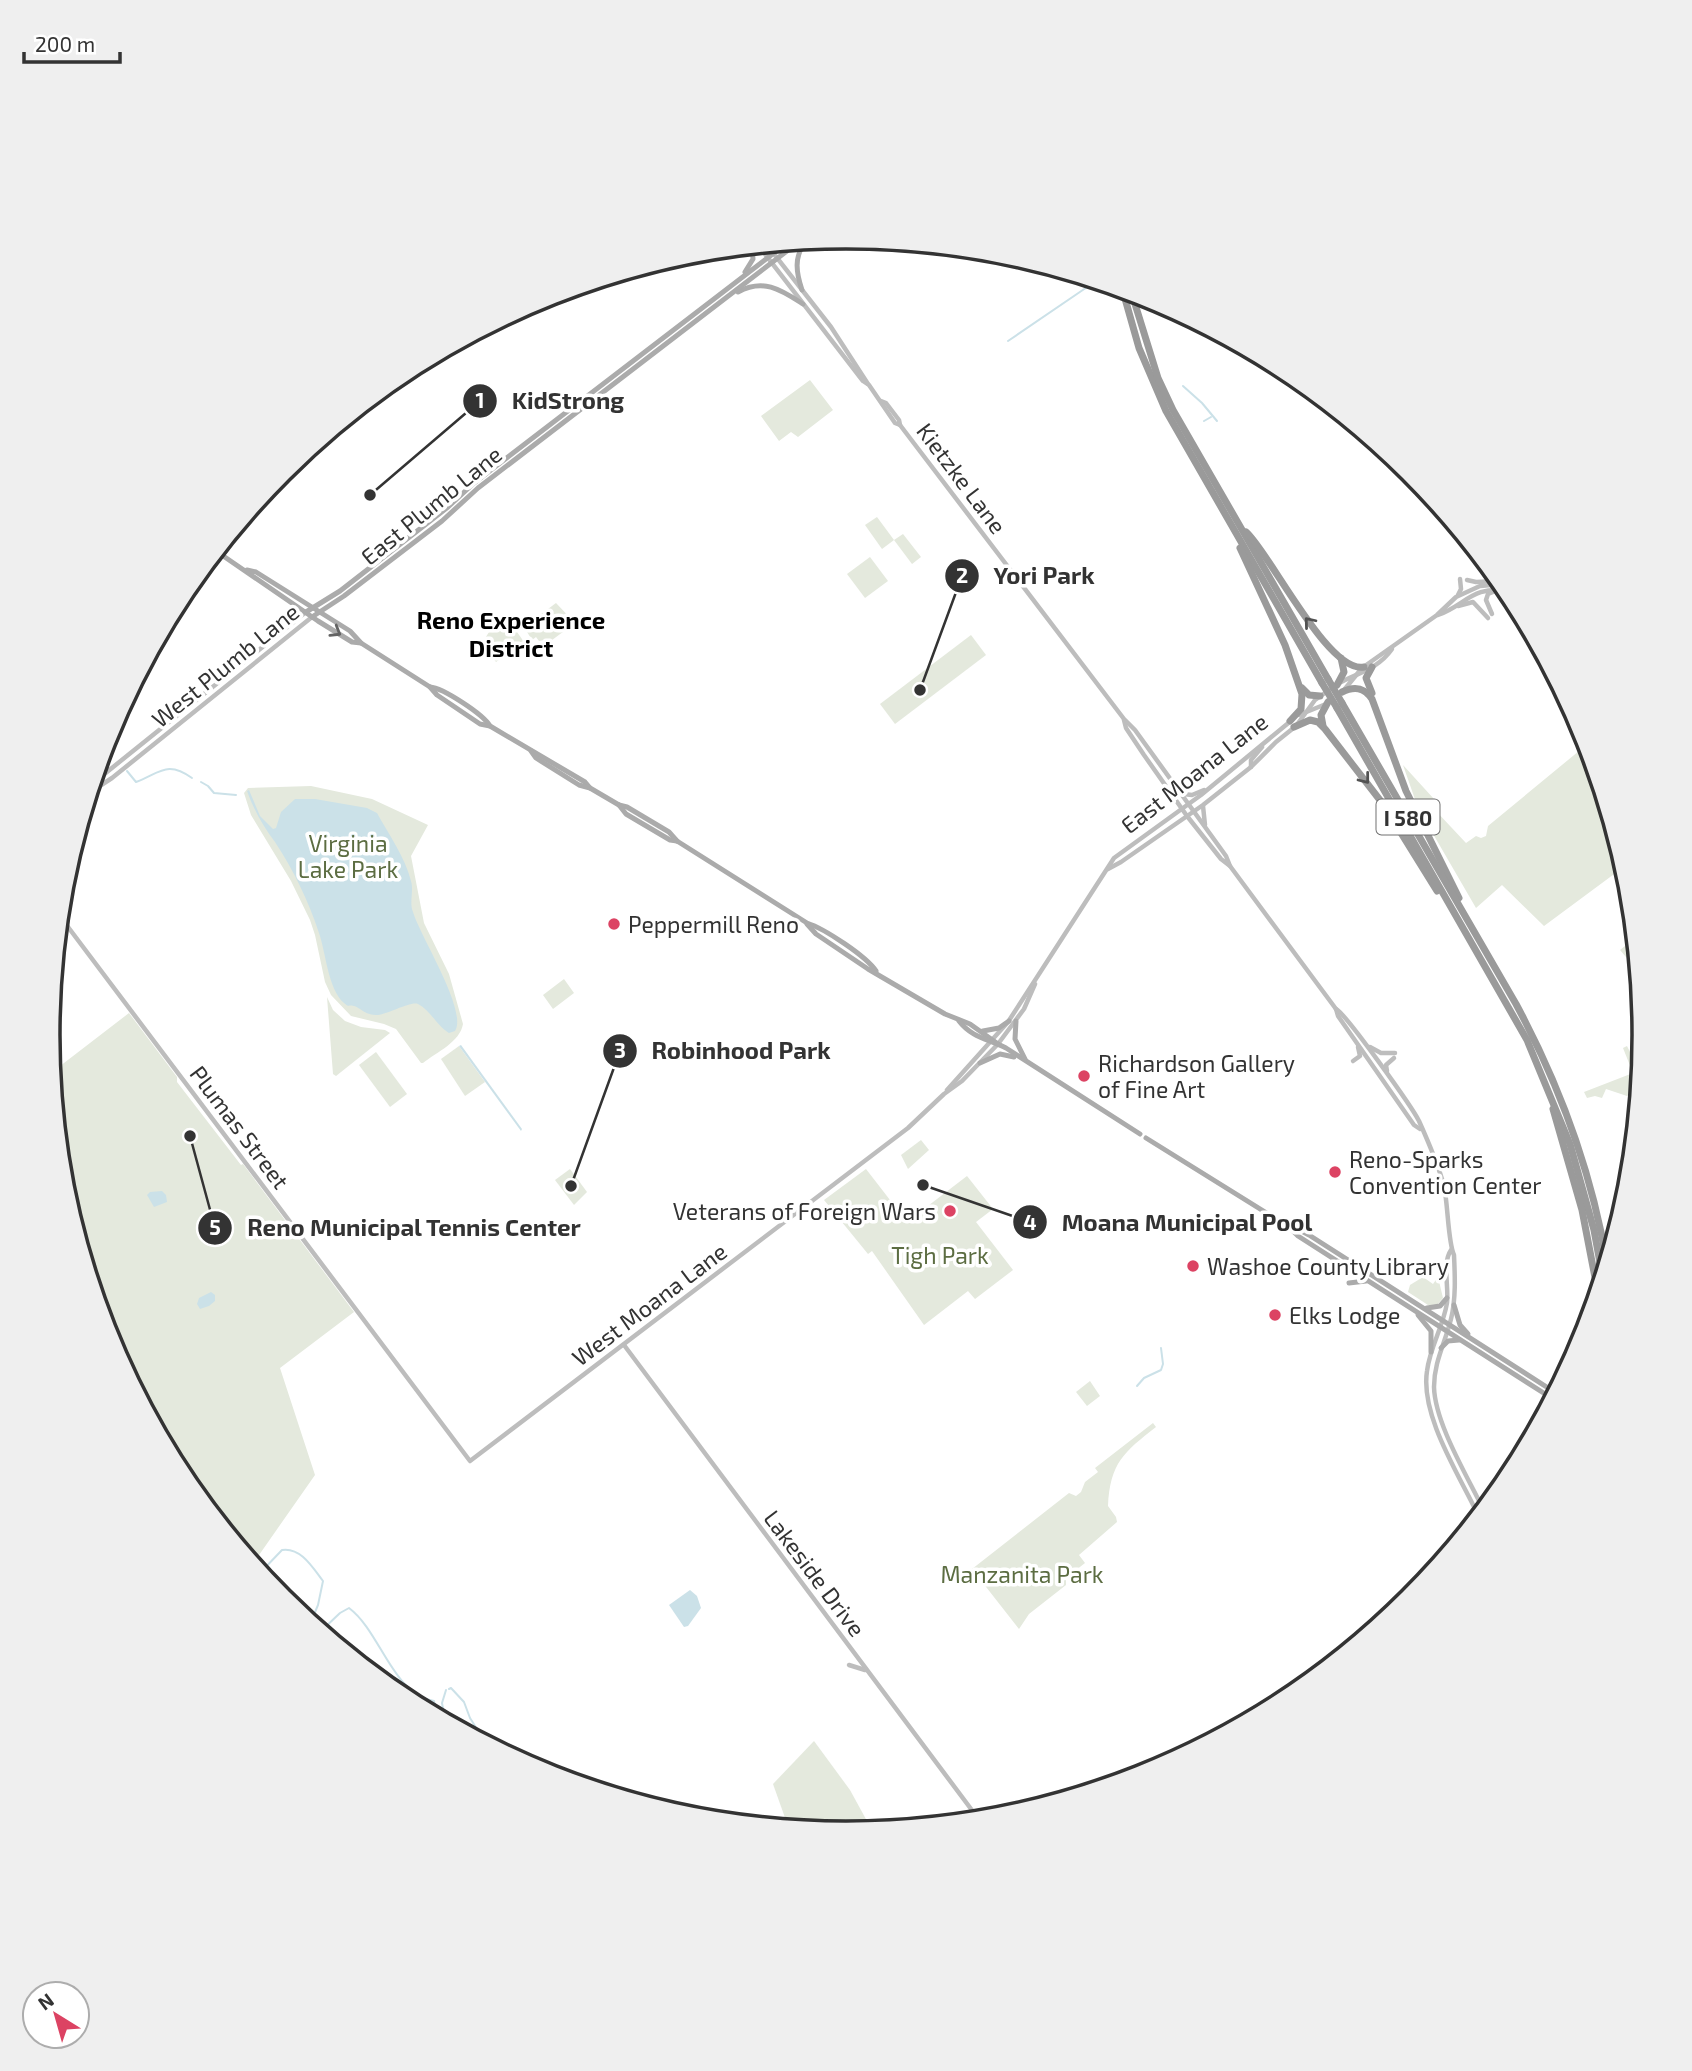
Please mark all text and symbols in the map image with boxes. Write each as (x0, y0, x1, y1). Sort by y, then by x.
scale bar (24, 21, 121, 65)
text: 200 m (35, 31, 95, 56)
callout: KidStrong (463, 378, 639, 423)
text: KidStrong (512, 385, 624, 414)
text: 1 (475, 387, 485, 412)
street label: Kietzke Lane (911, 417, 1013, 539)
street label: East Plumb Lane (355, 440, 507, 570)
callout: Yori Park (945, 553, 1109, 598)
text: Yori Park (993, 560, 1095, 589)
text: 2 (956, 562, 968, 587)
street label: West Plumb Lane (146, 597, 304, 733)
district label: Reno Experience District (417, 605, 605, 662)
one-way arrow (1305, 617, 1318, 629)
one-way arrow (328, 623, 341, 636)
street label: East Moana Lane (1115, 707, 1273, 839)
one-way arrow (1356, 771, 1369, 784)
road number: I 580 (1376, 800, 1440, 834)
park label: Virginia Lake Park (298, 829, 398, 883)
place label: Peppermill Reno (628, 910, 799, 938)
marker: Peppermill Reno (606, 916, 622, 932)
callout: Robinhood Park (602, 1029, 845, 1074)
text: Robinhood Park (651, 1035, 831, 1064)
text: 3 (614, 1037, 626, 1062)
place label: Richardson Gallery of Fine Art (1098, 1049, 1295, 1103)
street label: Plumas Street (185, 1060, 296, 1194)
marker: Richardson Gallery of Fine Art (1076, 1068, 1092, 1084)
place label: Reno-Sparks Convention Center (1349, 1145, 1542, 1199)
marker: Reno-Sparks Convention Center (1327, 1164, 1343, 1180)
place label: Veterans of Foreign Wars (673, 1197, 936, 1225)
callout: Moana Municipal Pool (1013, 1200, 1327, 1245)
marker: Veterans of Foreign Wars (942, 1203, 958, 1219)
callout: Reno Municipal Tennis Center (197, 1205, 595, 1250)
text: Moana Municipal Pool (1062, 1207, 1312, 1236)
text: 4 (1023, 1209, 1037, 1234)
text: Reno Municipal Tennis Center (247, 1212, 582, 1241)
text: 5 (209, 1214, 221, 1239)
street label: West Moana Lane (566, 1237, 732, 1371)
park label: Tigh Park (891, 1241, 989, 1269)
place label: Washoe County Library (1207, 1252, 1449, 1280)
marker: Washoe County Library (1185, 1258, 1201, 1274)
place label: Elks Lodge (1289, 1301, 1400, 1329)
marker: Elks Lodge (1267, 1307, 1283, 1323)
street label: Lakeside Drive (758, 1504, 872, 1642)
park label: Manzanita Park (940, 1560, 1104, 1588)
north arrow (21, 1980, 91, 2050)
text: N (33, 1988, 58, 2014)

